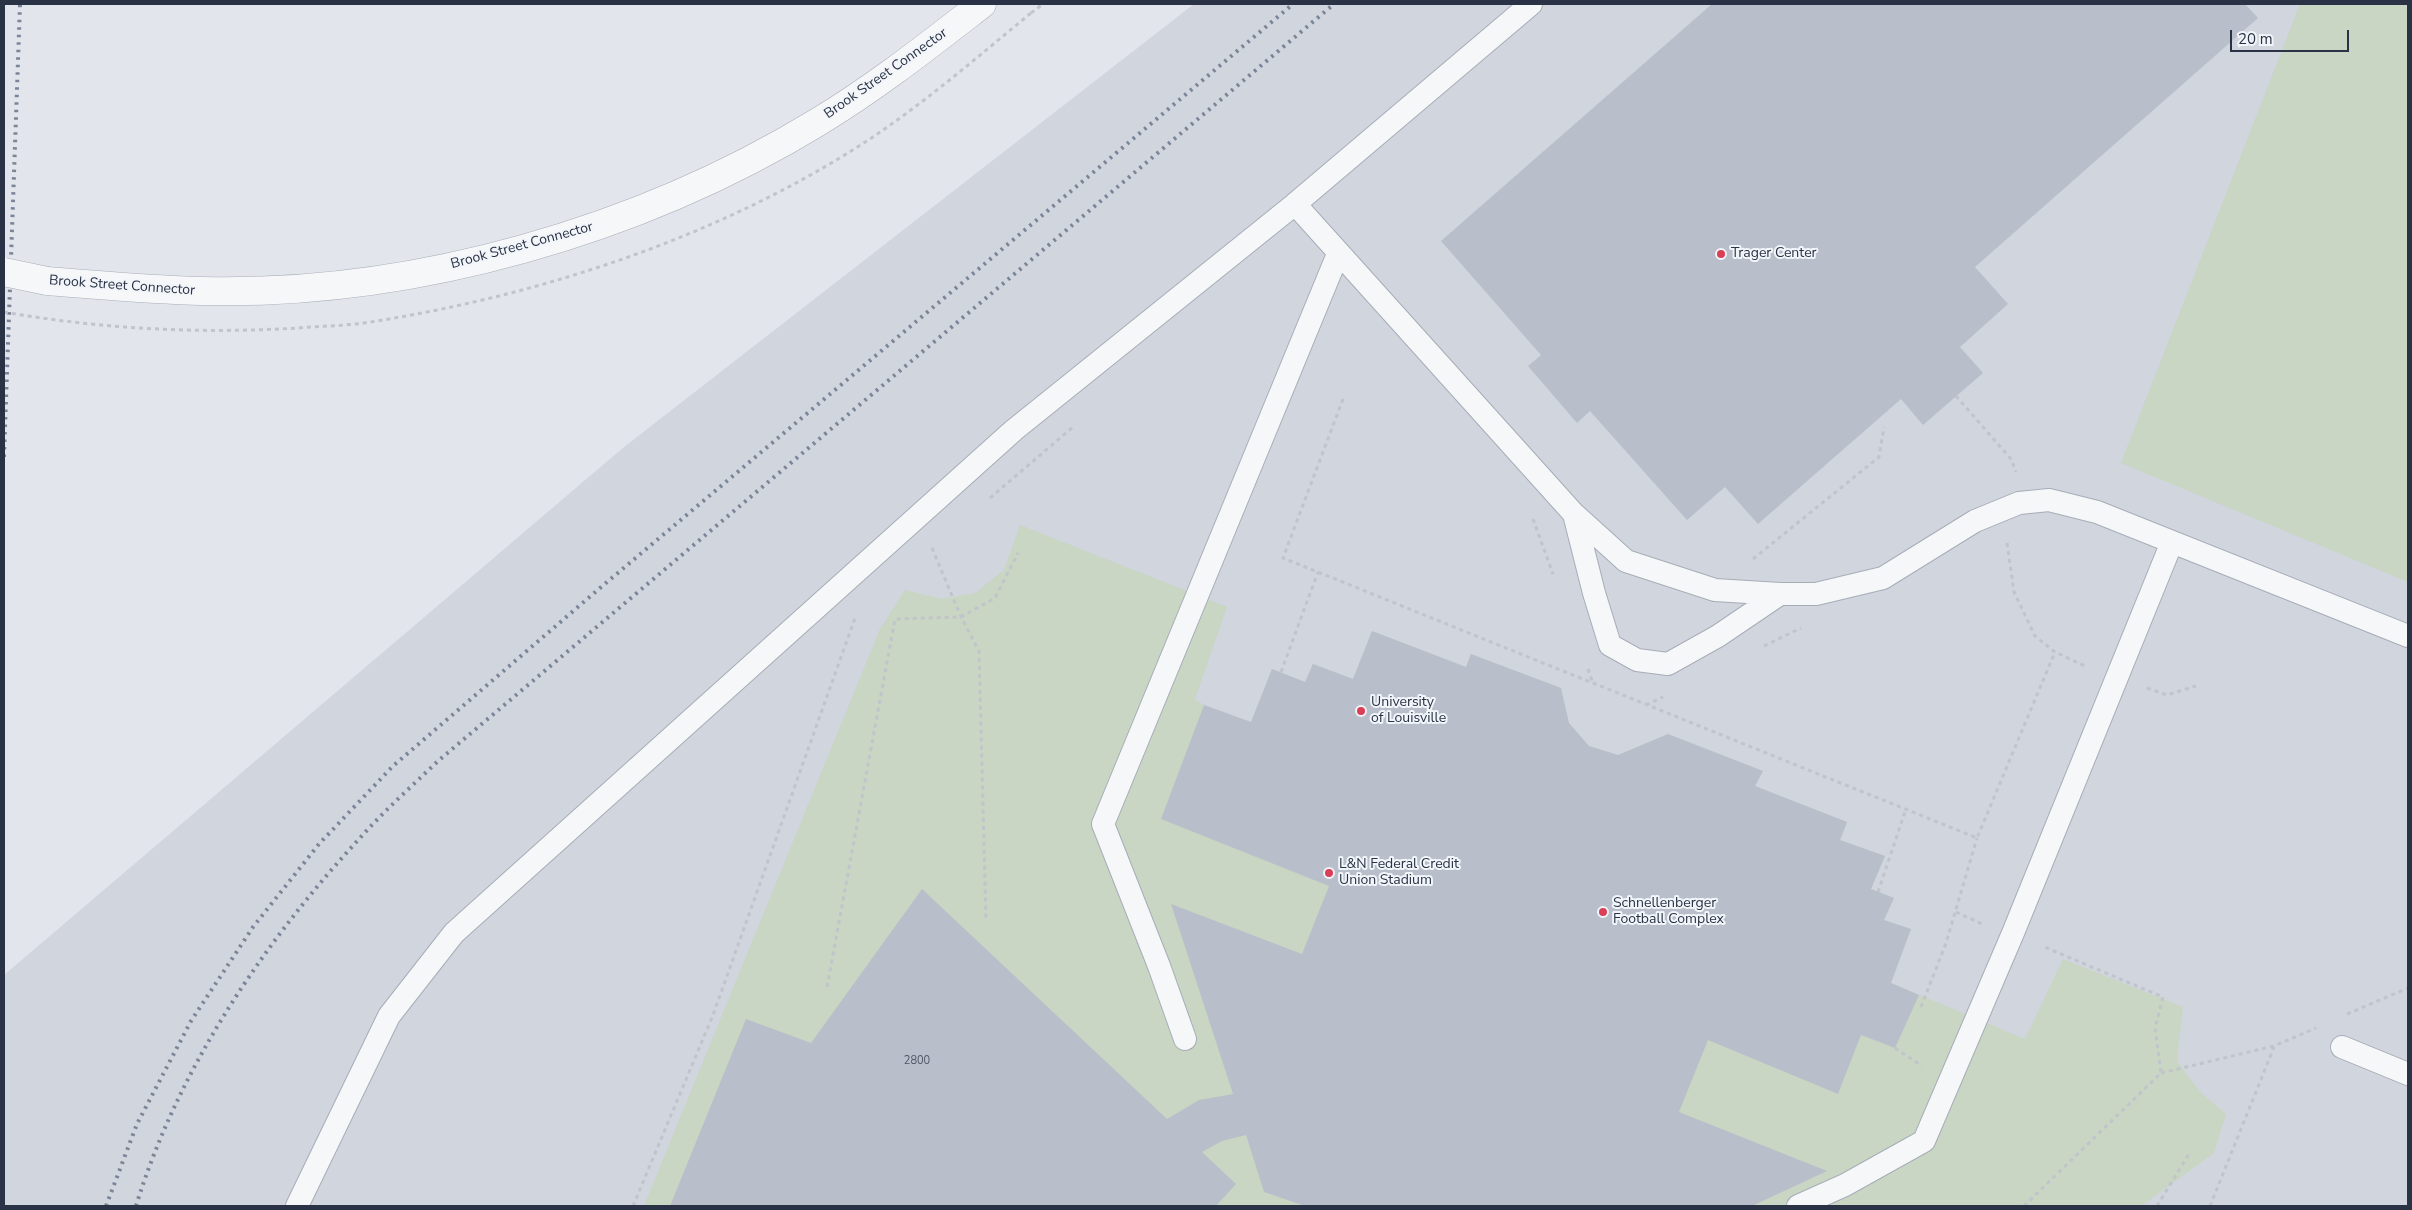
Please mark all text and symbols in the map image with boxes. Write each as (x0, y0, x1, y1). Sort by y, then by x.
scale bar (2232, 20, 2351, 52)
street label: Brook Street Connector (821, 25, 951, 123)
text: 20 m (2238, 29, 2273, 49)
street label: Brook Street Connector (449, 219, 595, 273)
place label: Trager Center (1731, 246, 1817, 262)
marker: Trager Center (1715, 248, 1727, 260)
street label: Brook Street Connector (48, 273, 196, 299)
place label: University of Louisville (1371, 695, 1446, 728)
marker: University of Louisville (1355, 705, 1367, 717)
place label: L&N Federal Credit Union Stadium (1339, 857, 1459, 890)
marker: L&N Federal Credit Union Stadium (1323, 867, 1335, 879)
place label: Schnellenberger Football Complex (1613, 896, 1724, 929)
marker: Schnellenberger Football Complex (1597, 906, 1609, 918)
house number: 2800 (904, 1054, 930, 1068)

